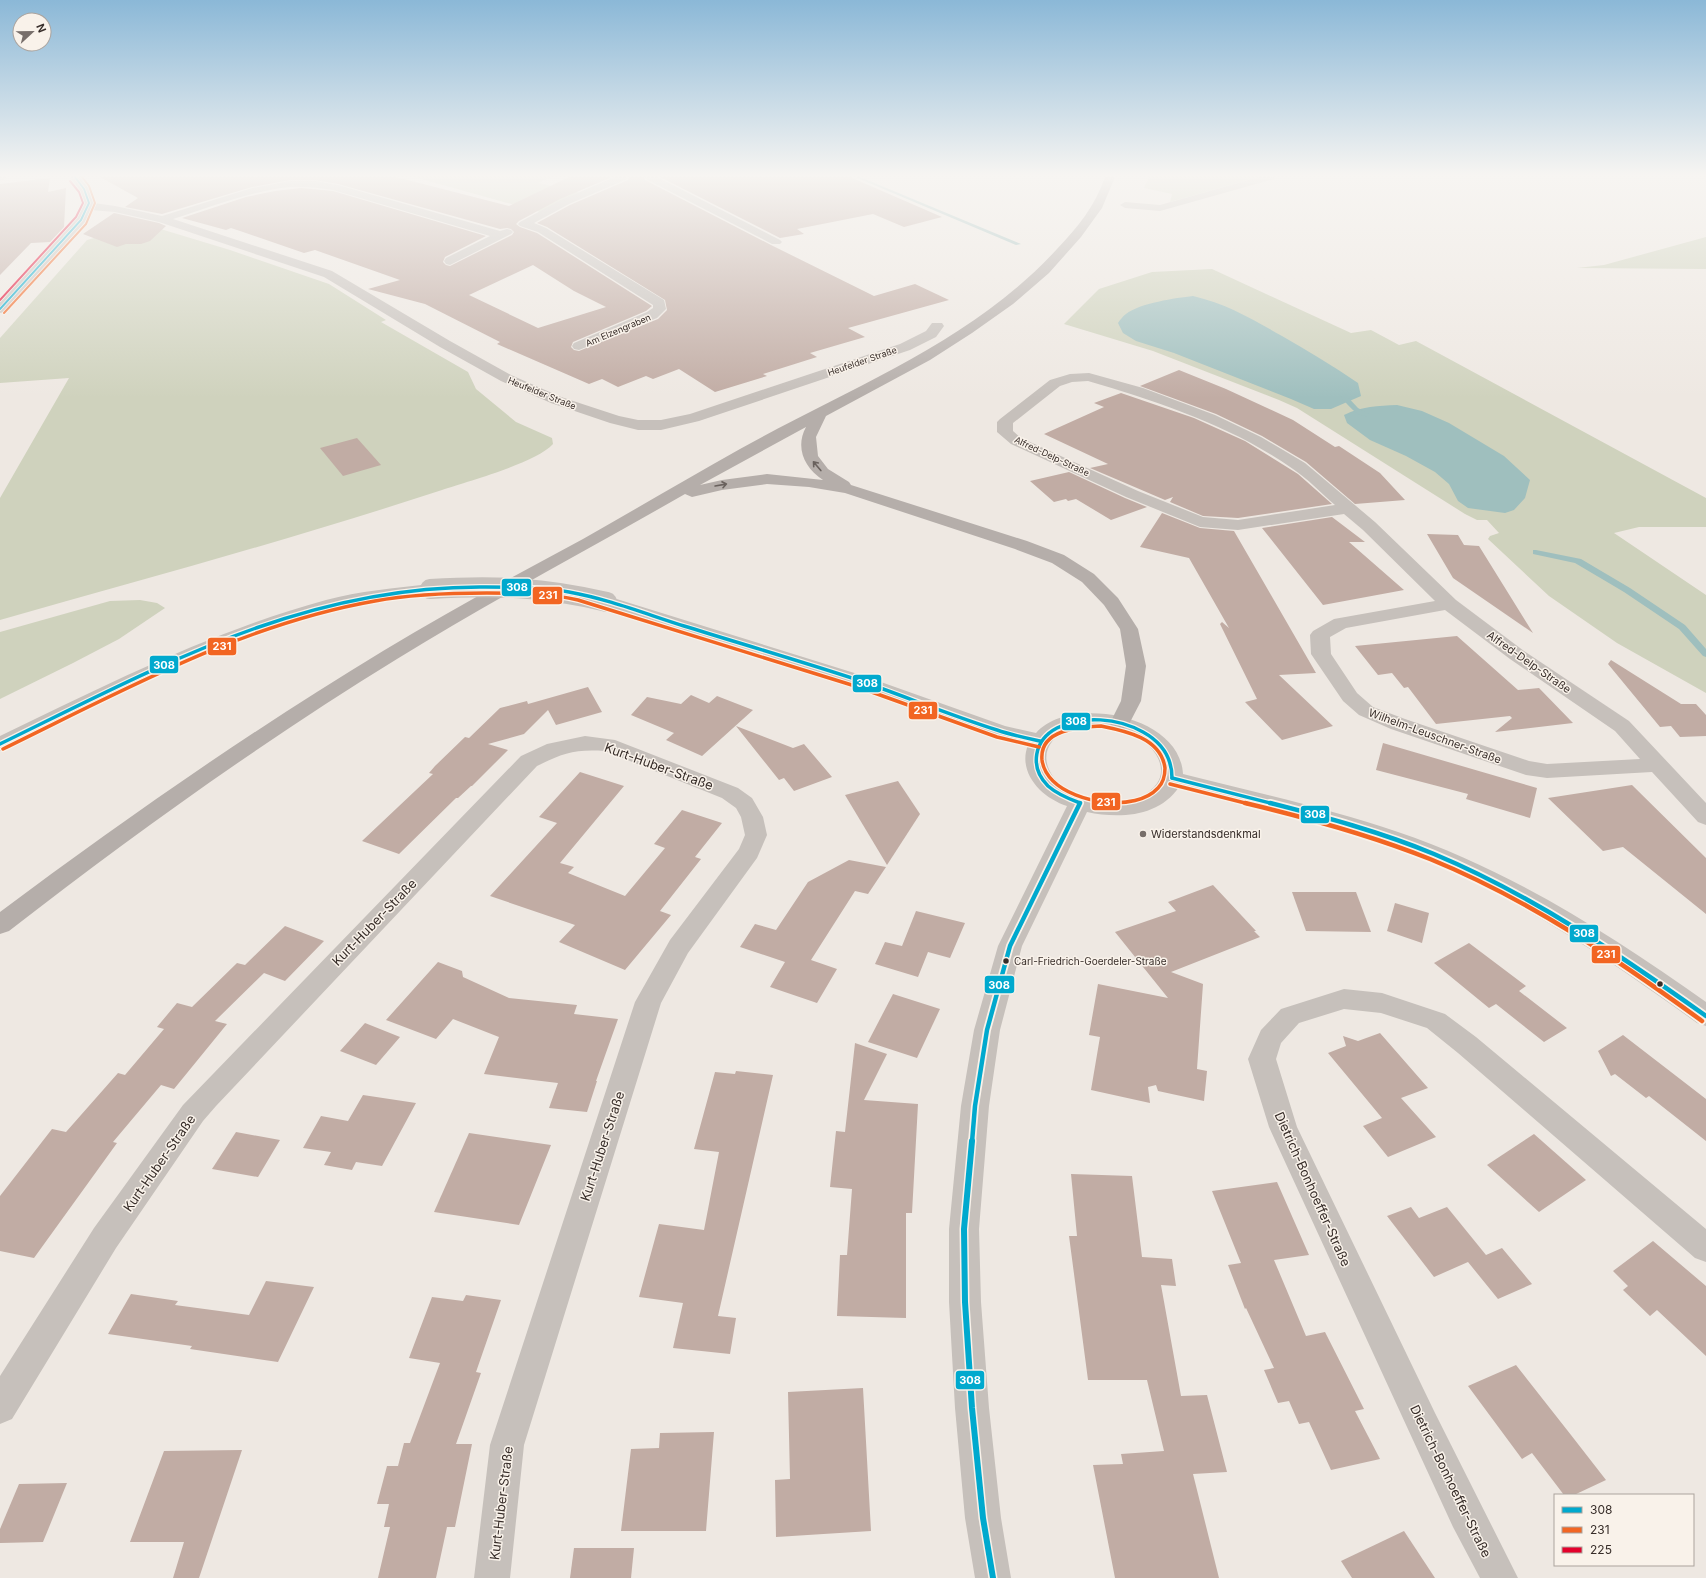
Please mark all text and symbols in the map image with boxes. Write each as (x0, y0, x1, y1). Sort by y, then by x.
north arrow (12, 12, 52, 52)
text: N (33, 22, 49, 35)
street label: Am Elzengraben (584, 311, 652, 349)
street label: Heufelder Straße (826, 344, 898, 378)
street label: Heufelder Straße (506, 374, 578, 412)
street label: Alfred-Delp-Straße (1013, 434, 1091, 478)
one-way arrow (813, 460, 822, 471)
one-way arrow (714, 481, 727, 489)
line badge: 308 (501, 578, 532, 597)
text: 308 (506, 580, 528, 594)
line badge: 231 (532, 586, 563, 605)
text: 231 (539, 588, 558, 602)
street label: Alfred-Delp-Straße (1484, 628, 1574, 696)
line badge: 231 (207, 637, 237, 656)
text: 231 (213, 639, 232, 653)
line badge: 308 (149, 655, 179, 674)
text: 308 (153, 658, 175, 672)
line badge: 308 (852, 674, 882, 693)
text: 308 (856, 676, 878, 690)
line badge: 231 (908, 701, 938, 720)
text: 231 (914, 703, 933, 717)
street label: Wilhelm-Leuschner-Straße (1367, 705, 1503, 767)
line badge: 308 (1061, 712, 1091, 731)
text: 308 (1065, 714, 1087, 728)
street label: Kurt-Huber-Straße (602, 739, 716, 793)
line badge: 231 (1091, 792, 1121, 811)
text: 231 (1097, 795, 1116, 809)
line badge: 308 (1300, 805, 1330, 824)
text: 308 (1304, 807, 1326, 821)
place label: Widerstandsdenkmal (1151, 827, 1261, 841)
marker: Widerstandsdenkmal (1138, 829, 1148, 839)
street label: Kurt-Huber-Straße (328, 875, 420, 969)
line badge: 308 (1569, 924, 1599, 943)
text: 308 (1573, 926, 1595, 940)
line badge: 231 (1591, 945, 1621, 964)
text: 231 (1597, 947, 1616, 961)
place label: Carl-Friedrich-Goerdeler-Straße (1014, 955, 1167, 967)
marker: Carl-Friedrich-Goerdeler-Straße (1001, 956, 1011, 966)
line badge: 308 (984, 975, 1015, 994)
text: 308 (988, 978, 1010, 992)
unlabelled marker (1655, 979, 1665, 989)
street label: Kurt-Huber-Straße (577, 1089, 627, 1203)
street label: Dietrich-Bonhoeffer-Straße (1272, 1109, 1354, 1269)
street label: Kurt-Huber-Straße (120, 1111, 198, 1215)
line badge: 308 (955, 1370, 985, 1390)
text: 308 (959, 1373, 981, 1387)
street label: Dietrich-Bonhoeffer-Straße (1407, 1402, 1495, 1560)
street label: Kurt-Huber-Straße (486, 1445, 516, 1561)
legend (1554, 1494, 1694, 1566)
text: 308 (1590, 1502, 1612, 1517)
text: 231 (1590, 1522, 1610, 1537)
text: 225 (1590, 1542, 1612, 1557)

